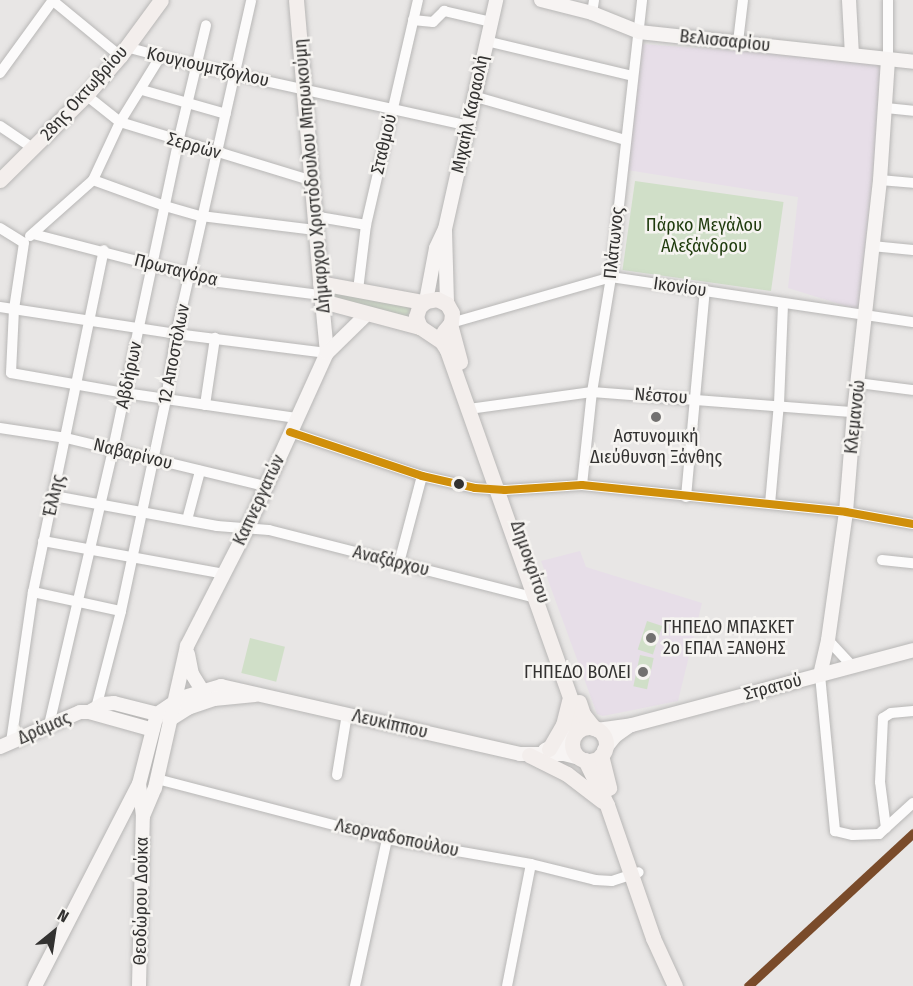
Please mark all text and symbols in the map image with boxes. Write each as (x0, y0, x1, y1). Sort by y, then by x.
street label: Βελισσαρίου (678, 25, 772, 57)
street label: Δήμαρχου Χριστόδουλου Μπρωκούμη (289, 38, 335, 314)
street label: 28ης Οκτωβρίου (36, 41, 132, 145)
street label: Κουγιουμτζόγλου (145, 42, 271, 92)
street label: Μιχαήλ Καραολή (447, 53, 493, 175)
street label: Σταθμού (367, 112, 401, 176)
street label: Σερρών (165, 128, 223, 164)
street label: Πλάτωνος (599, 206, 629, 280)
park label: Πάρκο Μεγάλου Αλεξάνδρου (646, 215, 762, 258)
street label: Πρωταγόρα (132, 249, 220, 291)
street label: Ικονίου (652, 273, 708, 301)
street label: 12 Αποστόλων (154, 302, 194, 406)
street label: Αβδήρων (111, 340, 147, 410)
street label: Κλεμανσώ (840, 379, 870, 455)
street label: Νέστου (634, 383, 688, 409)
marker: Αστυνομική Διεύθυνση Ξάνθης (649, 410, 663, 424)
place label: Αστυνομική Διεύθυνση Ξάνθης (590, 426, 722, 468)
street label: Ναβαρίνου (91, 434, 175, 474)
street label: Καπνεργατών (229, 451, 289, 549)
street label: Έλλης (39, 473, 69, 519)
unlabelled marker (453, 478, 465, 490)
street label: Δημοκρίτου (506, 518, 554, 606)
street label: Αναξάρχου (351, 541, 431, 581)
place label: ΓΗΠΕΔΟ ΜΠΑΣΚΕΤ 2ο ΕΠΑΛ ΞΑΝΘΗΣ (663, 617, 794, 660)
marker: ΓΗΠΕΔΟ ΜΠΑΣΚΕΤ 2ο ΕΠΑΛ ΞΑΝΘΗΣ (644, 631, 658, 645)
place label: ΓΗΠΕΔΟ ΒΟΛΕΙ (524, 661, 631, 683)
marker: ΓΗΠΕΔΟ ΒΟΛΕΙ (636, 665, 650, 679)
street label: Στρατού (742, 669, 804, 705)
street label: Λευκίππου (350, 705, 430, 743)
street label: Δράμας (14, 707, 74, 749)
street label: Λεορναδοπούλου (333, 814, 461, 862)
street label: Θεοδώρου Δούκα (129, 837, 153, 965)
north arrow (24, 902, 84, 962)
text: N (54, 905, 72, 927)

